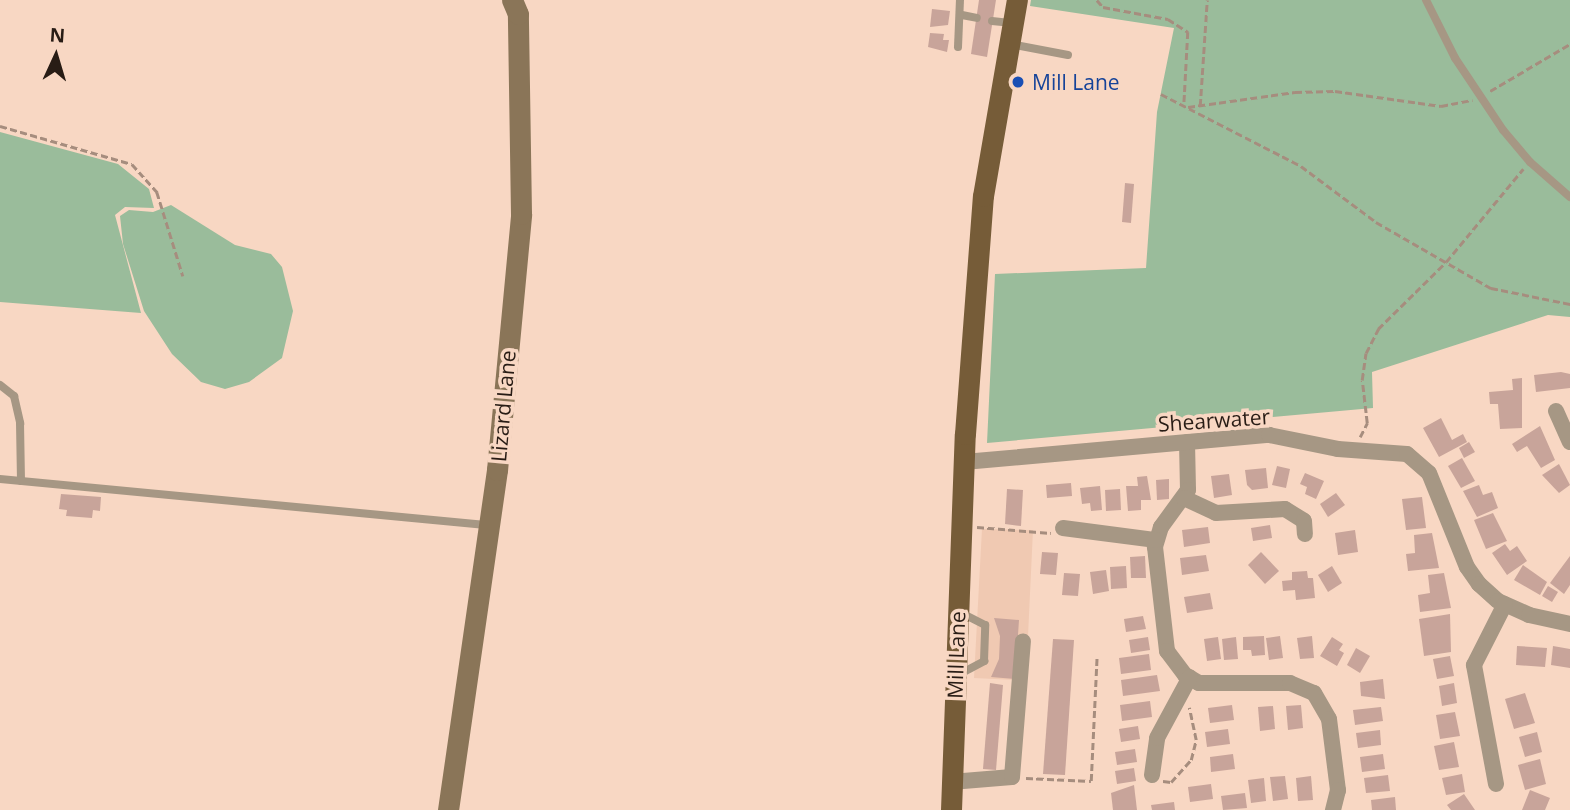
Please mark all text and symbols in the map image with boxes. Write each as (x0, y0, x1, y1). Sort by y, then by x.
north arrow (21, 21, 91, 91)
text: N (49, 22, 66, 49)
place label: Mill Lane (1032, 69, 1120, 95)
marker: Mill Lane (1010, 74, 1026, 90)
street label: Lizard Lane (486, 349, 520, 463)
street label: Shearwater (1157, 404, 1271, 436)
street label: Mill Lane (942, 611, 970, 699)

